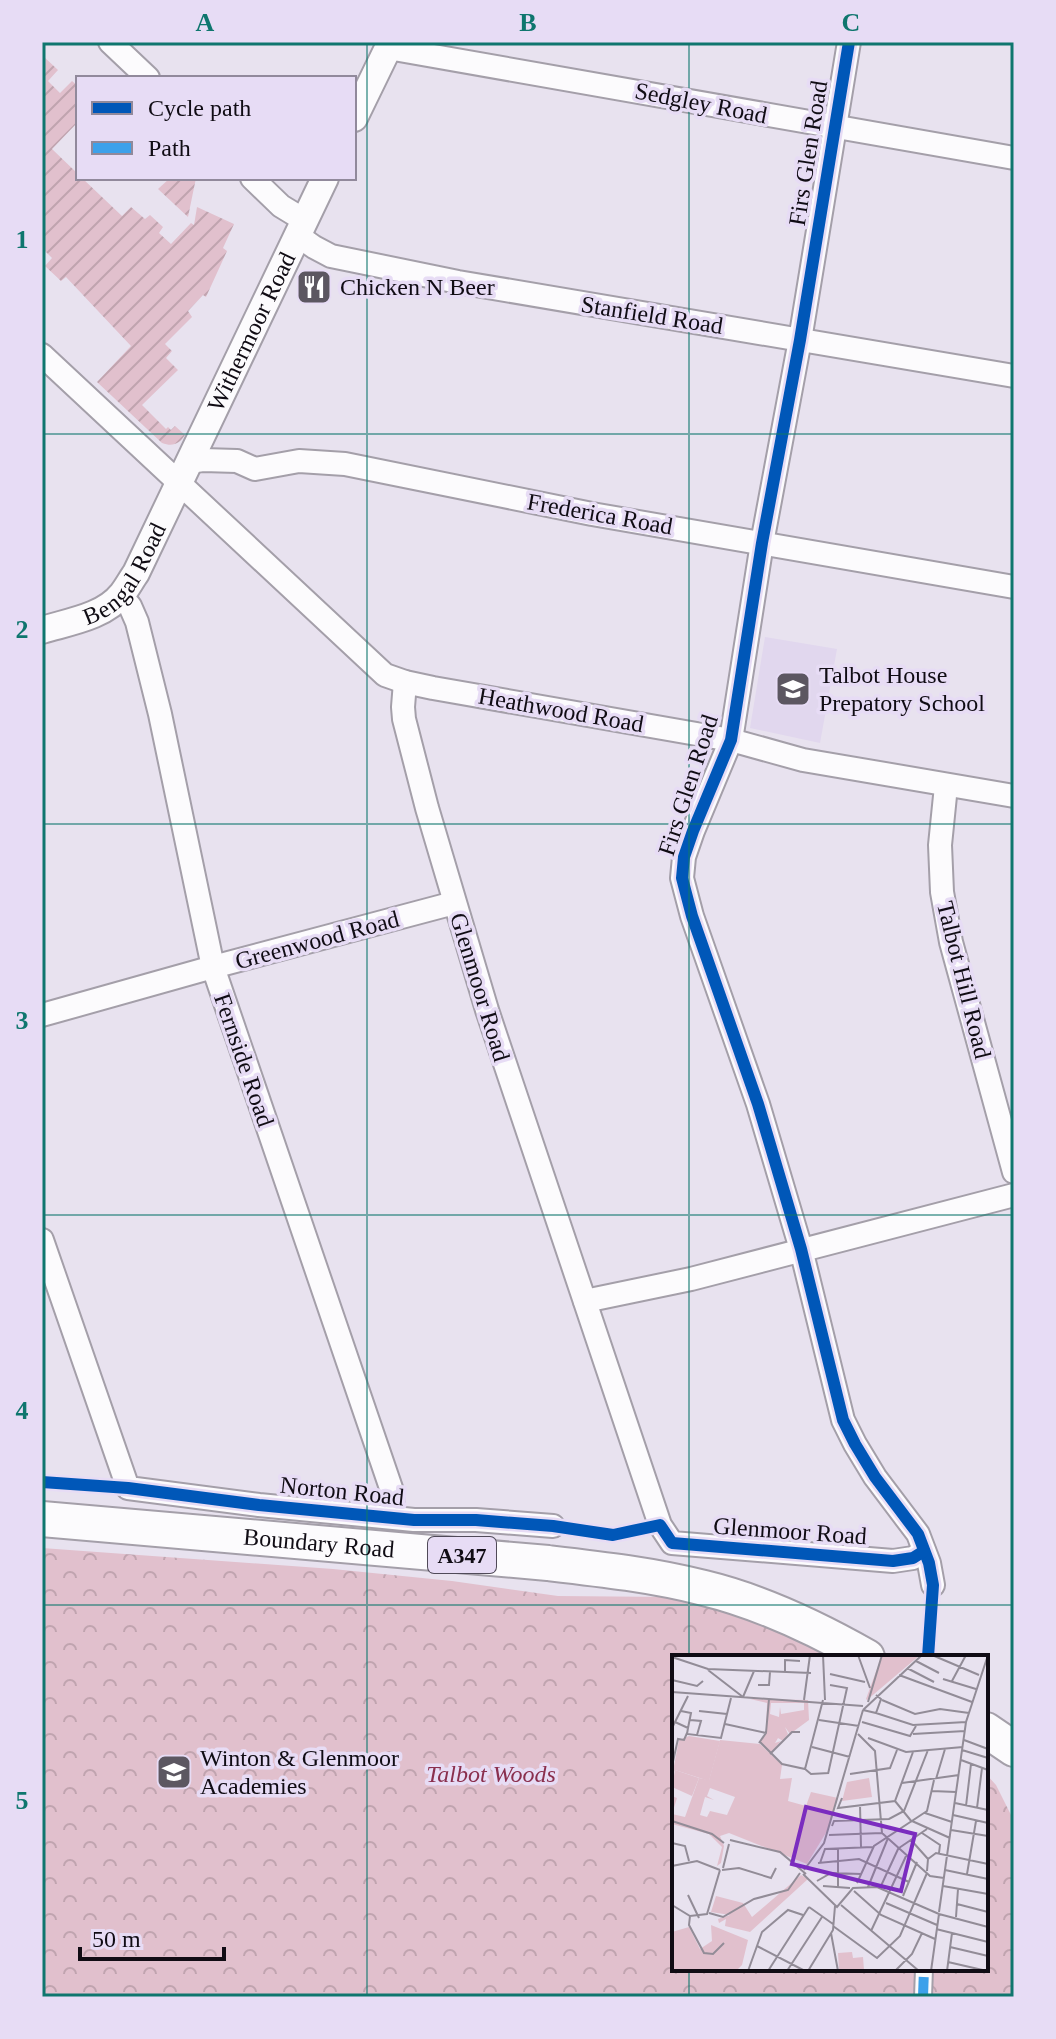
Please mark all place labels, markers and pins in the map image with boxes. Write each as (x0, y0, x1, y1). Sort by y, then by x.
restaurant icon: Chicken N Beer (295, 268, 333, 306)
place label: Chicken N Beer (340, 274, 495, 300)
place label: Talbot House Prepatory School (819, 662, 985, 716)
school or university icon: Talbot House Prepatory School (774, 670, 812, 708)
place label: Winton & Glenmoor Academies (200, 1745, 399, 1799)
school or university icon: Winton & Glenmoor Academies (155, 1753, 193, 1791)

